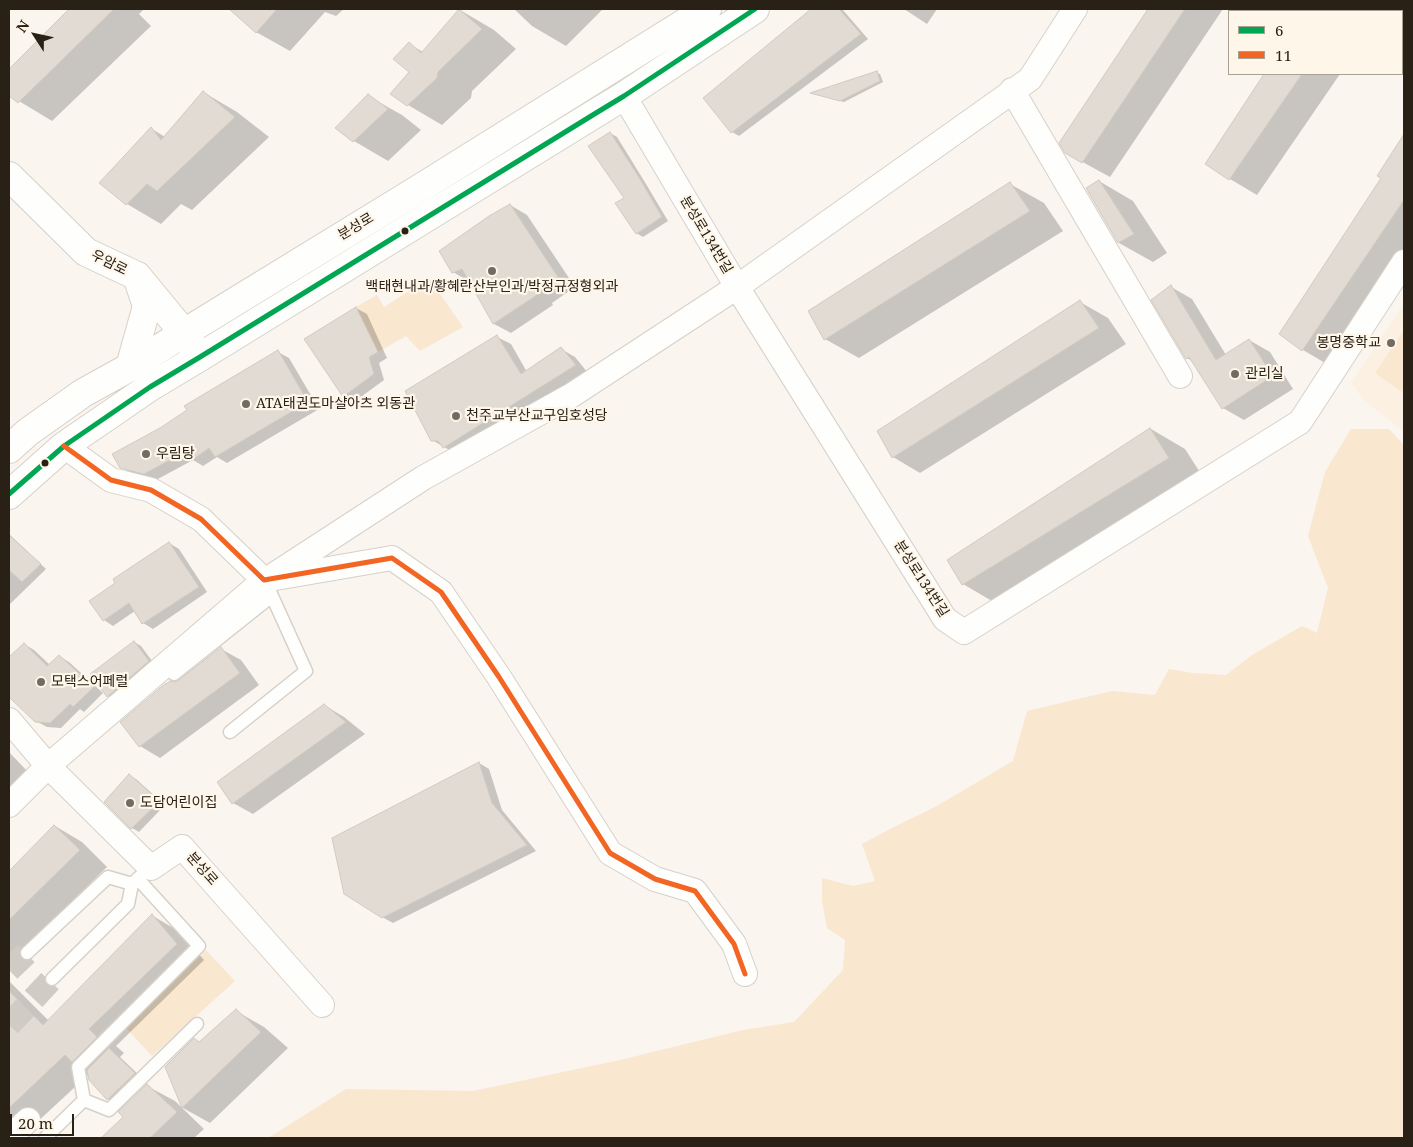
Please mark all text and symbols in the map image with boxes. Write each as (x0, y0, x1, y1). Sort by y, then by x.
north arrow (10, 10, 60, 60)
legend (1228, 10, 1403, 75)
text: N (11, 16, 33, 36)
text: 6 (1275, 20, 1283, 40)
text: 11 (1275, 45, 1292, 65)
street label: 분성로134번길 (676, 193, 736, 277)
street label: 분성로 (335, 210, 377, 244)
unlabelled marker (400, 226, 410, 236)
street label: 우암로 (88, 247, 130, 279)
marker: 백태현내과/황혜란산부인과/박정규정형외과 (486, 265, 498, 277)
place label: 백태현내과/황혜란산부인과/박정규정형외과 (366, 279, 618, 295)
place label: 봉명중학교 (1317, 335, 1381, 351)
marker: 봉명중학교 (1385, 337, 1397, 349)
place label: 관리실 (1245, 366, 1284, 382)
marker: 관리실 (1229, 368, 1241, 380)
place label: ATA태권도마샬아츠 외동관 (256, 396, 415, 412)
marker: ATA태권도마샬아츠 외동관 (240, 398, 252, 410)
place label: 천주교부산교구임호성당 (466, 408, 608, 424)
marker: 천주교부산교구임호성당 (450, 410, 462, 422)
place label: 우림탕 (156, 446, 195, 462)
marker: 우림탕 (140, 448, 152, 460)
unlabelled marker (40, 458, 50, 468)
street label: 분성로134번길 (890, 538, 952, 620)
place label: 모택스어페럴 (51, 674, 128, 690)
marker: 모택스어페럴 (35, 676, 47, 688)
place label: 도담어린이집 (140, 795, 217, 811)
marker: 도담어린이집 (124, 797, 136, 809)
street label: 분성로 (183, 849, 221, 889)
scale bar (12, 1104, 76, 1136)
text: 20 m (18, 1113, 53, 1133)

